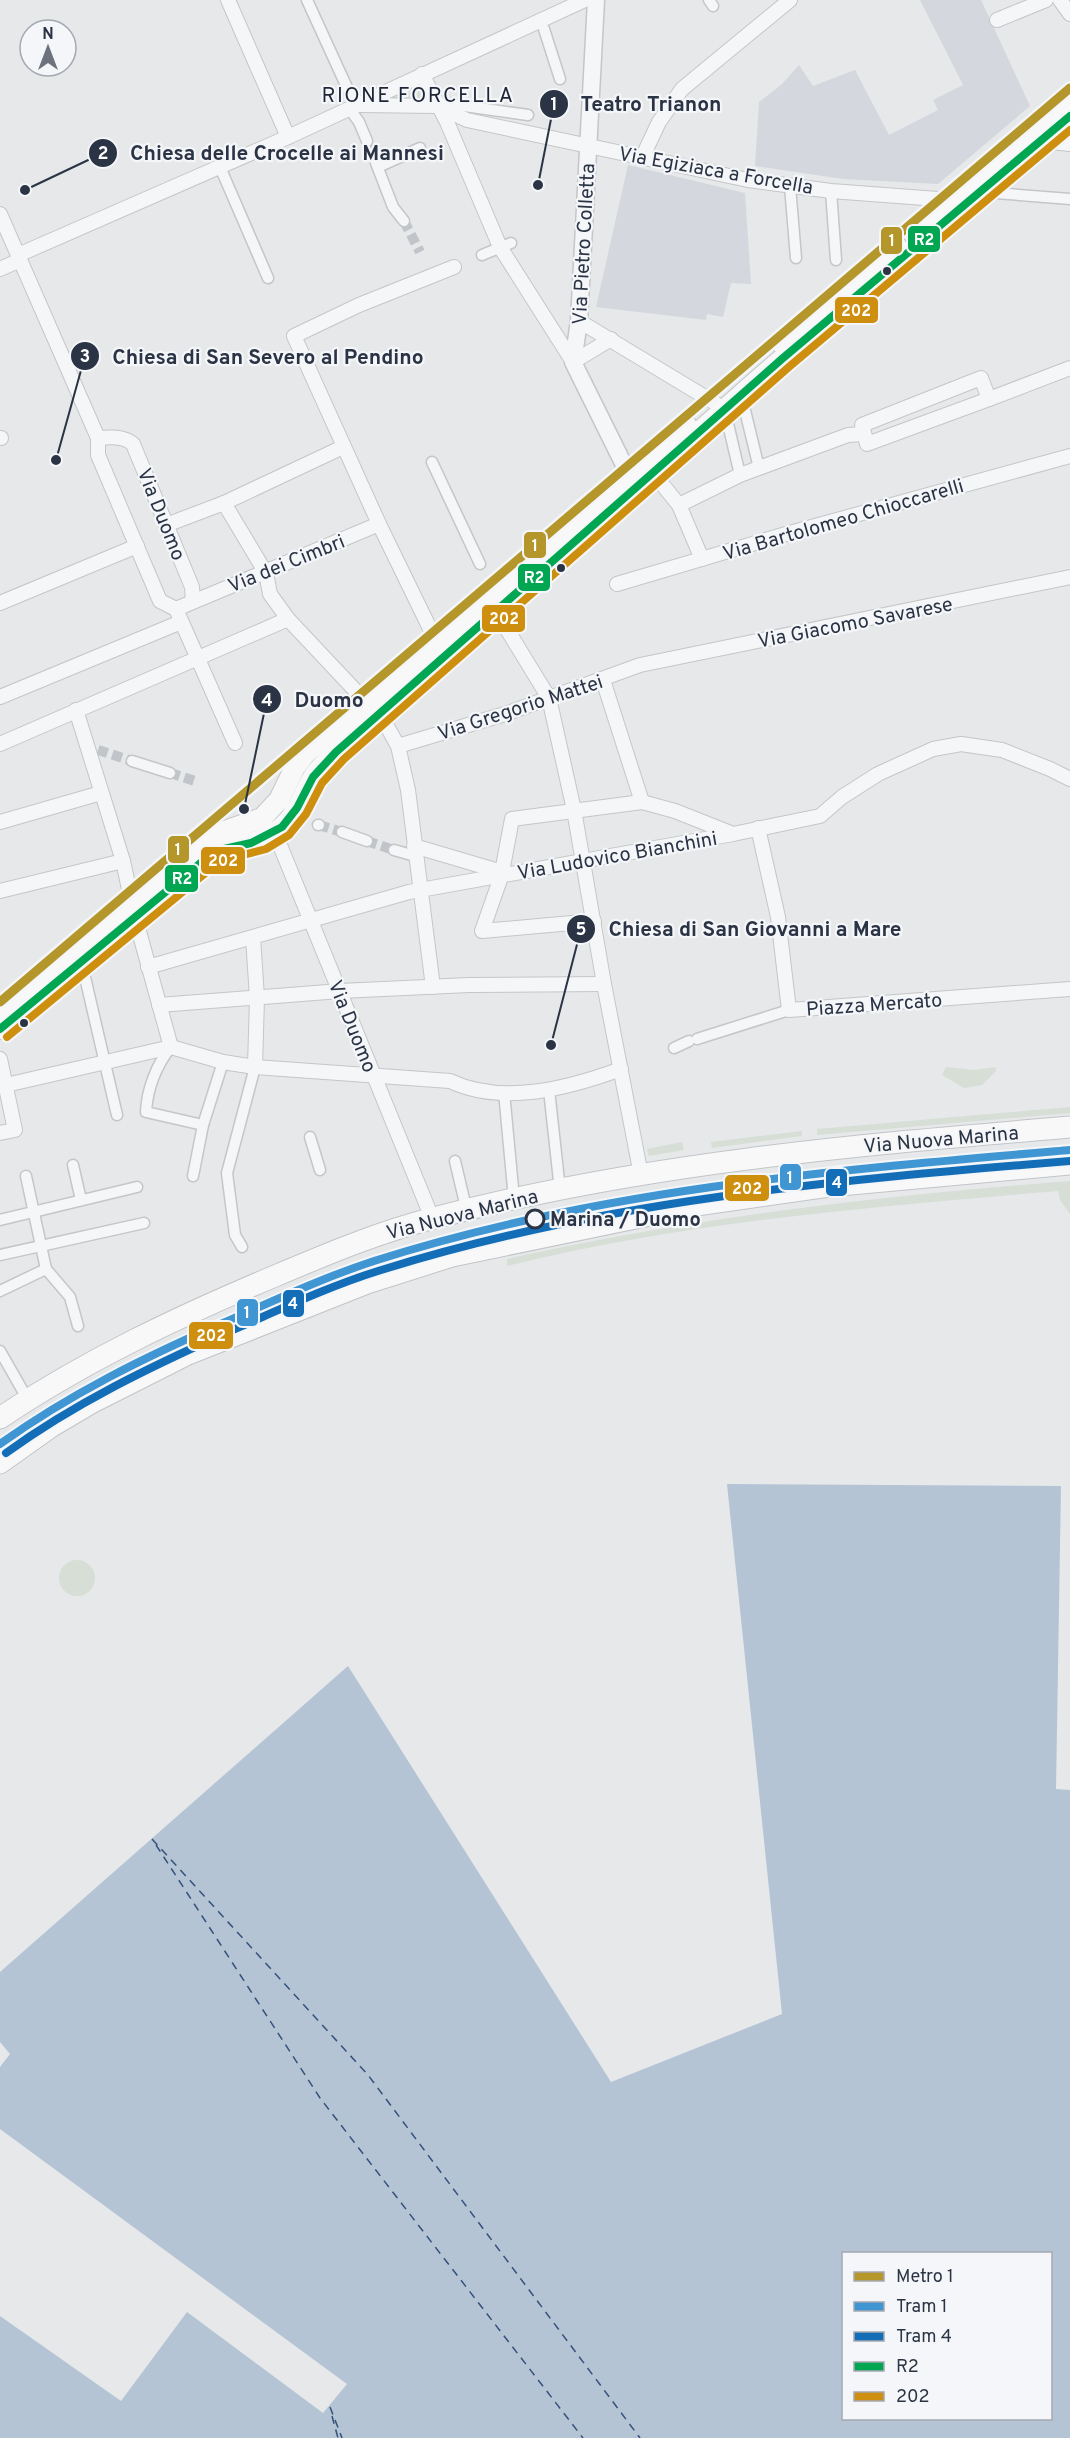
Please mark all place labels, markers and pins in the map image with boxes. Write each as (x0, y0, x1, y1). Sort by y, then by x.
callout: Teatro Trianon (539, 84, 734, 123)
callout: Chiesa delle Crocelle ai Mannesi (88, 133, 456, 172)
unlabelled marker (881, 265, 893, 277)
callout: Chiesa di San Severo al Pendino (70, 337, 435, 376)
unlabelled marker (555, 562, 567, 574)
callout: Duomo (252, 680, 375, 719)
callout: Chiesa di San Giovanni a Mare (566, 909, 913, 948)
unlabelled marker (18, 1017, 30, 1029)
place label: Marina / Duomo (550, 1208, 701, 1234)
marker: Marina / Duomo (525, 1209, 545, 1229)

